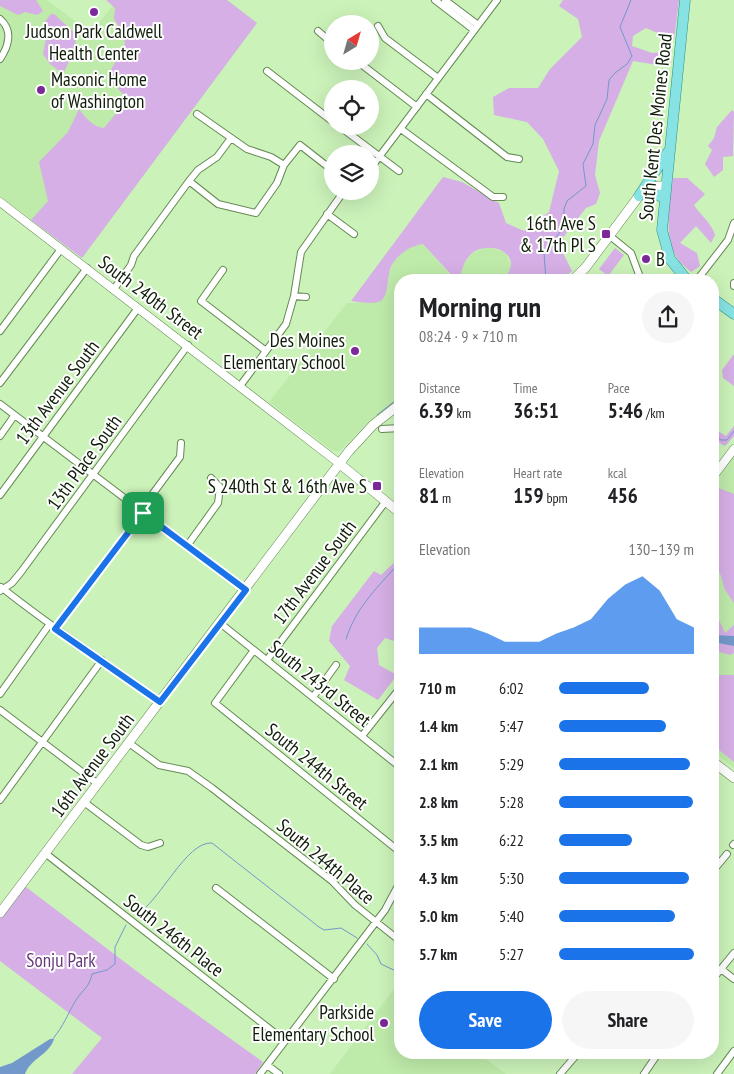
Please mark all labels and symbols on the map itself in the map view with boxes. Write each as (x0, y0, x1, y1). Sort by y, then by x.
marker: Judson Park Caldwell Health Center (88, 6, 100, 18)
north arrow (324, 15, 379, 70)
place label: Judson Park Caldwell Health Center (25, 19, 163, 65)
street label: South Kent Des Moines Road (633, 32, 677, 222)
place label: Masonic Home of Washington (51, 67, 147, 113)
marker: Masonic Home of Washington (35, 84, 47, 96)
place label: 16th Ave S & 17th Pl S (520, 211, 596, 257)
marker: 16th Ave S & 17th Pl S (600, 228, 612, 240)
place label: B (656, 247, 665, 271)
street label: South 240th Street (94, 250, 209, 345)
marker: B (640, 253, 652, 265)
place label: Des Moines Elementary School (223, 328, 346, 374)
street label: 13th Avenue South (10, 335, 104, 449)
marker: Des Moines Elementary School (349, 345, 361, 357)
street label: 13th Place South (41, 410, 127, 514)
place label: S 240th St & 16th Ave S (208, 474, 367, 498)
marker: S 240th St & 16th Ave S (371, 480, 383, 492)
pin (122, 492, 164, 534)
street label: 17th Avenue South (267, 515, 361, 629)
street label: South 243rd Street (264, 634, 377, 732)
street label: 16th Avenue South (45, 708, 139, 822)
street label: South 244th Street (261, 717, 374, 815)
street label: South 244th Place (272, 813, 380, 909)
street label: South 246th Place (119, 888, 229, 982)
park label: Sonju Park (26, 948, 96, 972)
place label: Parkside Elementary School (252, 1000, 375, 1046)
marker: Parkside Elementary School (378, 1017, 390, 1029)

